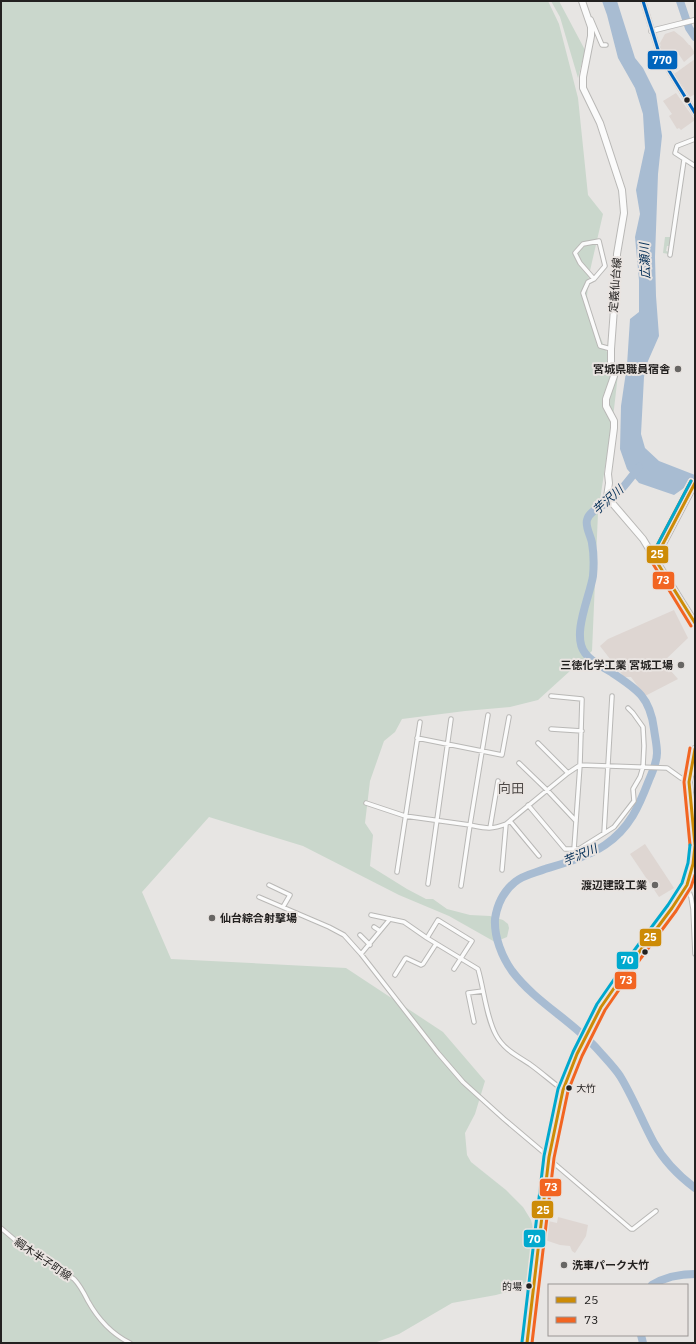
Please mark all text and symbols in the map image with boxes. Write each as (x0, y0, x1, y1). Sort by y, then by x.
line badge: 770 (647, 50, 678, 70)
text: 770 (652, 53, 672, 67)
unlabelled marker (682, 95, 692, 105)
water label: 広瀬川 (636, 241, 653, 279)
street label: 定義仙台線 (606, 257, 624, 313)
place label: 宮城県職員宿舎 (593, 362, 671, 376)
marker: 宮城県職員宿舎 (673, 364, 683, 374)
water label: 芋沢川 (589, 481, 628, 517)
line badge: 25 (646, 545, 669, 564)
text: 25 (650, 547, 664, 561)
line badge: 73 (652, 571, 675, 590)
text: 73 (656, 573, 670, 587)
place label: 三徳化学工業 宮城工場 (560, 658, 673, 672)
marker: 三徳化学工業 宮城工場 (676, 660, 686, 670)
district label: 向田 (498, 780, 524, 797)
water label: 芋沢川 (560, 840, 601, 868)
place label: 渡辺建設工業 (581, 878, 647, 892)
marker: 渡辺建設工業 (650, 880, 660, 890)
place label: 仙台綜合射撃場 (220, 911, 297, 925)
marker: 仙台綜合射撃場 (207, 913, 217, 923)
line badge: 25 (639, 928, 662, 947)
text: 25 (643, 930, 657, 944)
unlabelled marker (640, 947, 650, 957)
line badge: 70 (616, 951, 639, 970)
text: 70 (620, 953, 634, 967)
line badge: 73 (614, 971, 637, 990)
text: 73 (619, 973, 633, 987)
place label: 大竹 (576, 1082, 596, 1095)
marker: 大竹 (564, 1083, 574, 1093)
line badge: 73 (539, 1178, 562, 1197)
text: 73 (544, 1180, 558, 1194)
line badge: 25 (531, 1200, 554, 1219)
text: 25 (536, 1203, 550, 1217)
line badge: 70 (523, 1229, 546, 1248)
text: 70 (527, 1232, 541, 1246)
street label: 綱木半子町線 (12, 1235, 74, 1283)
place label: 洗車パーク大竹 (572, 1258, 649, 1272)
marker: 洗車パーク大竹 (559, 1260, 569, 1270)
place label: 的場 (502, 1280, 522, 1293)
marker: 的場 (524, 1281, 534, 1291)
legend (548, 1284, 688, 1336)
text: 25 (584, 1292, 598, 1307)
text: 73 (584, 1312, 598, 1327)

